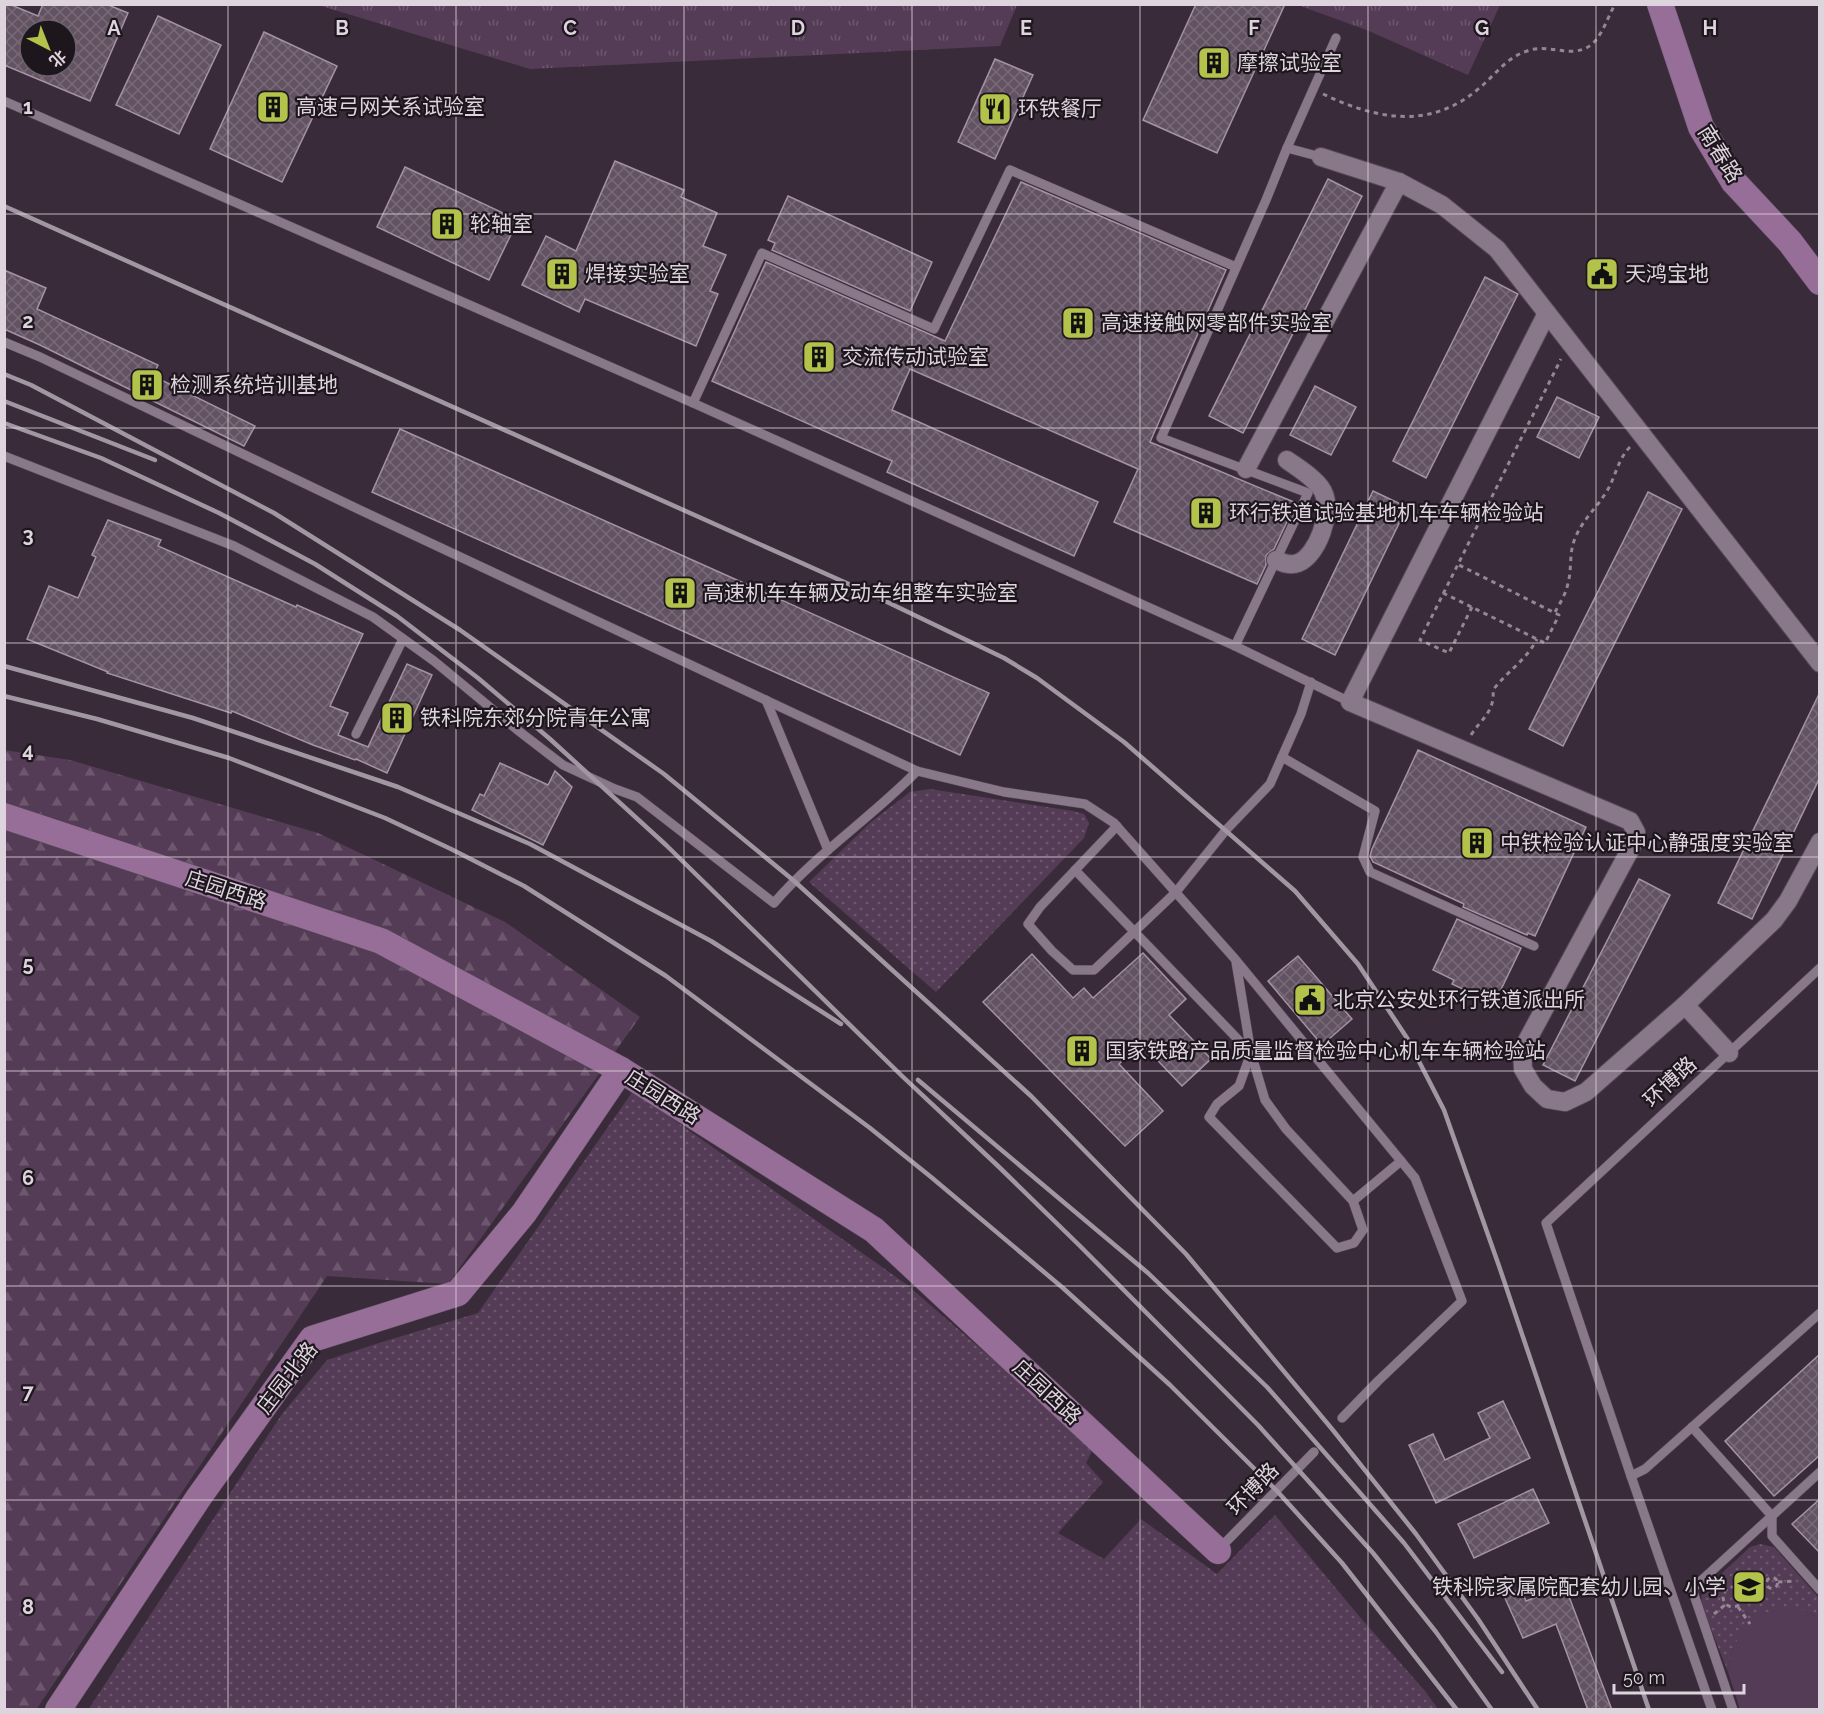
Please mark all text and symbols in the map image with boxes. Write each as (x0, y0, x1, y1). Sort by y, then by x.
text: A (107, 16, 121, 40)
text: B (335, 16, 349, 40)
text: C (563, 16, 577, 40)
text: D (791, 16, 805, 40)
text: E (1020, 16, 1032, 40)
text: F (1248, 16, 1260, 40)
text: G (1475, 16, 1489, 40)
text: H (1703, 16, 1717, 40)
north arrow (18, 18, 78, 78)
building icon: 摩擦试验室 (1196, 45, 1232, 81)
text: 北 (45, 46, 70, 71)
place label: 摩擦试验室 (1237, 50, 1342, 75)
building icon: 高速弓网关系试验室 (255, 89, 291, 125)
restaurant icon: 环铁餐厅 (977, 91, 1013, 127)
place label: 高速弓网关系试验室 (296, 94, 485, 119)
text: 1 (23, 95, 33, 119)
place label: 环铁餐厅 (1018, 96, 1102, 121)
street label: 南春路 (1693, 120, 1748, 187)
building icon: 轮轴室 (429, 206, 465, 242)
place label: 轮轴室 (470, 211, 533, 236)
building icon: 焊接实验室 (544, 256, 580, 292)
public building icon: 天鸿宝地 (1584, 256, 1620, 292)
place label: 焊接实验室 (585, 261, 690, 286)
place label: 天鸿宝地 (1625, 261, 1709, 286)
building icon: 高速接触网零部件实验室 (1060, 305, 1096, 341)
text: 2 (22, 309, 34, 333)
place label: 高速接触网零部件实验室 (1101, 310, 1332, 335)
building icon: 交流传动试验室 (801, 339, 837, 375)
place label: 交流传动试验室 (842, 344, 989, 369)
building icon: 检测系统培训基地 (129, 367, 165, 403)
place label: 检测系统培训基地 (170, 372, 338, 397)
building icon: 环行铁道试验基地机车车辆检验站 (1188, 495, 1224, 531)
place label: 环行铁道试验基地机车车辆检验站 (1229, 500, 1544, 525)
text: 3 (22, 523, 34, 547)
building icon: 高速机车车辆及动车组整车实验室 (662, 575, 698, 611)
place label: 高速机车车辆及动车组整车实验室 (703, 580, 1018, 605)
building icon: 铁科院东郊分院青年公寓 (379, 700, 415, 736)
place label: 铁科院东郊分院青年公寓 (420, 705, 651, 730)
text: 4 (22, 738, 34, 762)
building icon: 中铁检验认证中心静强度实验室 (1459, 825, 1495, 861)
place label: 中铁检验认证中心静强度实验室 (1500, 830, 1794, 855)
street label: 庄园西路 (182, 865, 270, 914)
text: 5 (22, 952, 34, 976)
public building icon: 北京公安处环行铁道派出所 (1292, 982, 1328, 1018)
place label: 北京公安处环行铁道派出所 (1333, 987, 1585, 1012)
building icon: 国家铁路产品质量监督检验中心机车车辆检验站 (1064, 1033, 1100, 1069)
place label: 国家铁路产品质量监督检验中心机车车辆检验站 (1105, 1038, 1546, 1063)
street label: 环博路 (1638, 1051, 1701, 1112)
street label: 庄园西路 (621, 1064, 706, 1129)
text: 6 (22, 1166, 34, 1190)
street label: 庄园北路 (251, 1337, 322, 1418)
street label: 庄园西路 (1008, 1354, 1087, 1429)
text: 7 (22, 1380, 34, 1404)
street label: 环博路 (1222, 1457, 1284, 1520)
school or university icon: 铁科院家属院配套幼儿园、小学 (1731, 1569, 1767, 1605)
place label: 铁科院家属院配套幼儿园、小学 (1432, 1574, 1726, 1599)
text: 8 (22, 1595, 34, 1619)
scale bar (1614, 1657, 1744, 1695)
text: 50 m (1623, 1667, 1665, 1688)

